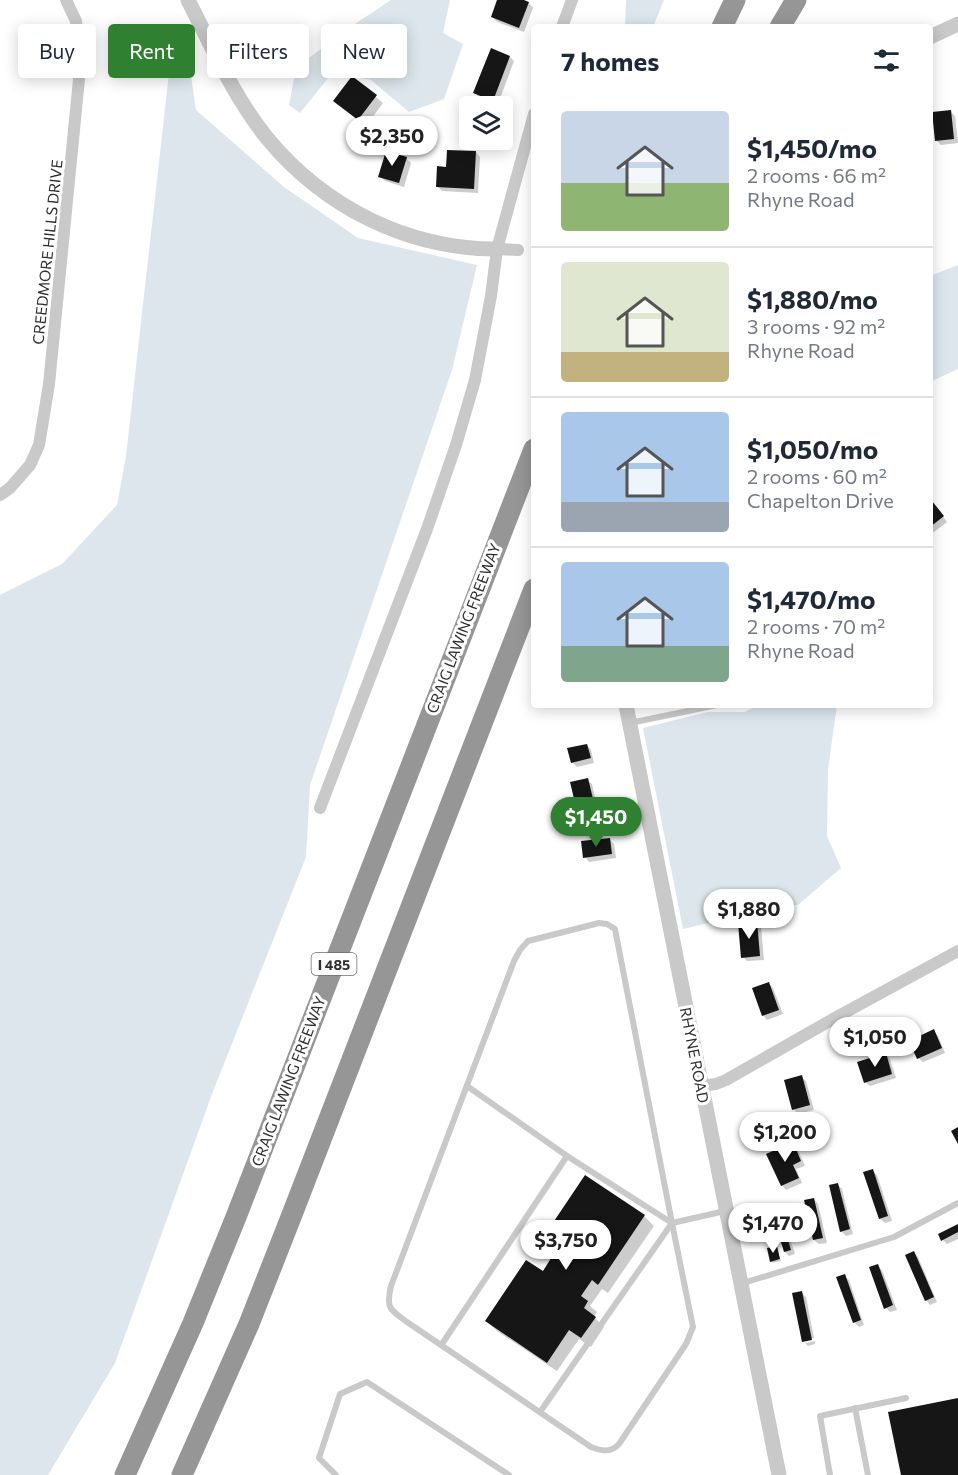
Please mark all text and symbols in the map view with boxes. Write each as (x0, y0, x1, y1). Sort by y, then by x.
chip: Buy (18, 24, 96, 78)
chip: Rent (108, 24, 195, 78)
chip: Filters (207, 24, 309, 78)
chip: New (321, 24, 407, 78)
icon: filters (870, 44, 903, 77)
text: 7 homes (561, 45, 659, 76)
map controls (459, 96, 513, 150)
button: layers (459, 96, 513, 150)
pin: $2,350 (343, 116, 441, 167)
text: $2,350 (360, 123, 424, 147)
text: $1,450/mo (747, 132, 877, 163)
icon: home (609, 135, 681, 207)
street label: CREEDMORE HILLS DRIVE (28, 159, 66, 345)
text: 2 rooms · 66 m² (747, 163, 886, 187)
text: Rhyne Road (747, 187, 855, 211)
text: $1,880/mo (747, 283, 878, 314)
icon: home (609, 286, 681, 358)
text: 3 rooms · 92 m² (747, 314, 885, 338)
text: Rhyne Road (747, 338, 855, 362)
text: $1,050/mo (747, 433, 878, 464)
icon: home (609, 436, 681, 508)
text: 2 rooms · 60 m² (747, 464, 887, 488)
text: Chapelton Drive (747, 488, 894, 512)
street label: CRAIG LAWING FREEWAY (422, 540, 504, 716)
text: $1,470/mo (747, 583, 875, 614)
icon: home (609, 586, 681, 658)
text: 2 rooms · 70 m² (747, 614, 885, 638)
text: Rhyne Road (747, 638, 855, 662)
pin: $1,450 (547, 797, 645, 848)
text: $1,450 (565, 804, 627, 828)
pin: $1,880 (700, 889, 798, 940)
text: $1,880 (717, 896, 781, 920)
road number: I 485 (312, 953, 356, 975)
street label: CRAIG LAWING FREEWAY (247, 993, 329, 1169)
street label: RHYNE ROAD (677, 1006, 713, 1104)
pin: $1,050 (826, 1017, 924, 1068)
text: $1,050 (843, 1024, 907, 1048)
pin: $1,200 (736, 1112, 834, 1163)
text: $1,200 (753, 1119, 817, 1143)
pin: $1,470 (724, 1203, 822, 1254)
text: $1,470 (742, 1210, 804, 1234)
pin: $3,750 (517, 1220, 615, 1271)
text: $3,750 (534, 1227, 598, 1251)

